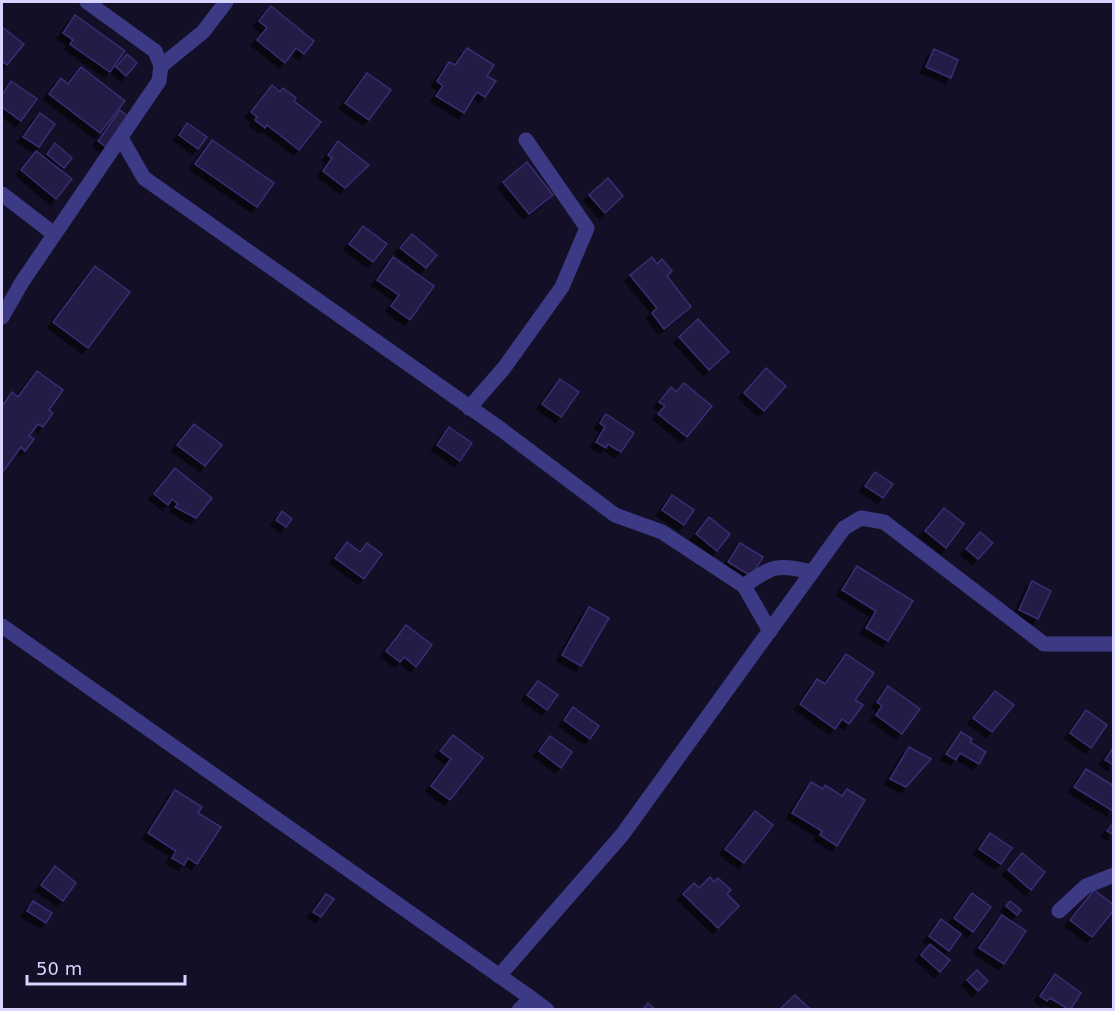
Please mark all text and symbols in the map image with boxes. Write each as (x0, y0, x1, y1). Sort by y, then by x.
scale bar (27, 948, 184, 986)
text: 50 m (36, 958, 82, 979)

